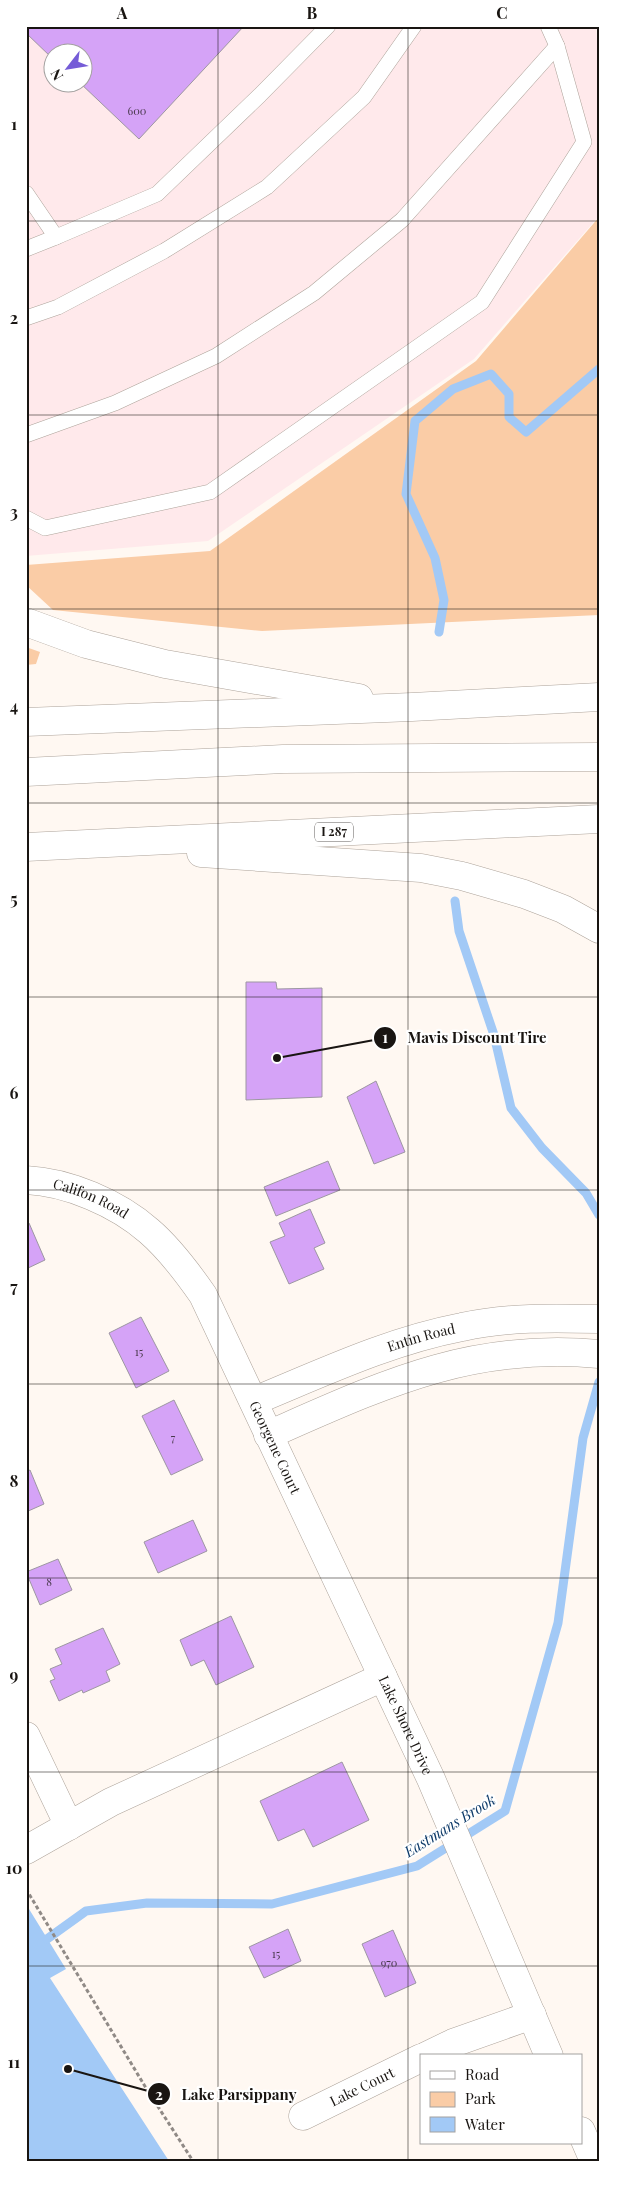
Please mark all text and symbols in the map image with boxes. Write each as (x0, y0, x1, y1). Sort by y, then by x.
text: A (116, 2, 128, 23)
text: B (307, 2, 318, 23)
text: C (496, 2, 508, 23)
north arrow (42, 42, 92, 92)
text: N (46, 66, 67, 84)
house number: 600 (128, 103, 147, 118)
text: 1 (11, 113, 17, 134)
text: 2 (10, 307, 18, 328)
text: 3 (10, 501, 18, 522)
text: 4 (10, 695, 18, 716)
road number: I 287 (315, 822, 353, 842)
text: 5 (10, 888, 18, 909)
callout: Mavis Discount Tire (373, 1023, 557, 1053)
text: 1 (382, 1027, 388, 1047)
text: Mavis Discount Tire (407, 1027, 547, 1047)
text: 6 (10, 1082, 19, 1103)
street label: Califon Road (51, 1174, 133, 1222)
text: 7 (10, 1276, 18, 1297)
street label: Entin Road (385, 1319, 457, 1356)
house number: 15 (135, 1344, 144, 1359)
street label: Georgene Court (245, 1398, 306, 1498)
house number: 7 (171, 1430, 176, 1445)
text: 8 (10, 1470, 19, 1491)
house number: 8 (46, 1574, 52, 1589)
text: 9 (10, 1664, 19, 1685)
street label: Lake Shore Drive (375, 1672, 438, 1778)
water label: Eastmans Brook (399, 1789, 499, 1862)
text: 10 (6, 1857, 22, 1878)
house number: 15 (272, 1946, 281, 1961)
house number: 970 (381, 1955, 398, 1970)
text: 11 (8, 2051, 20, 2072)
legend (420, 2054, 582, 2144)
street label: Lake Court (327, 2062, 398, 2110)
text: Road (465, 2064, 499, 2084)
callout: Lake Parsippany (147, 2079, 306, 2109)
text: 2 (155, 2084, 163, 2104)
text: Lake Parsippany (182, 2084, 297, 2104)
text: Park (465, 2088, 497, 2108)
text: Water (464, 2114, 505, 2134)

